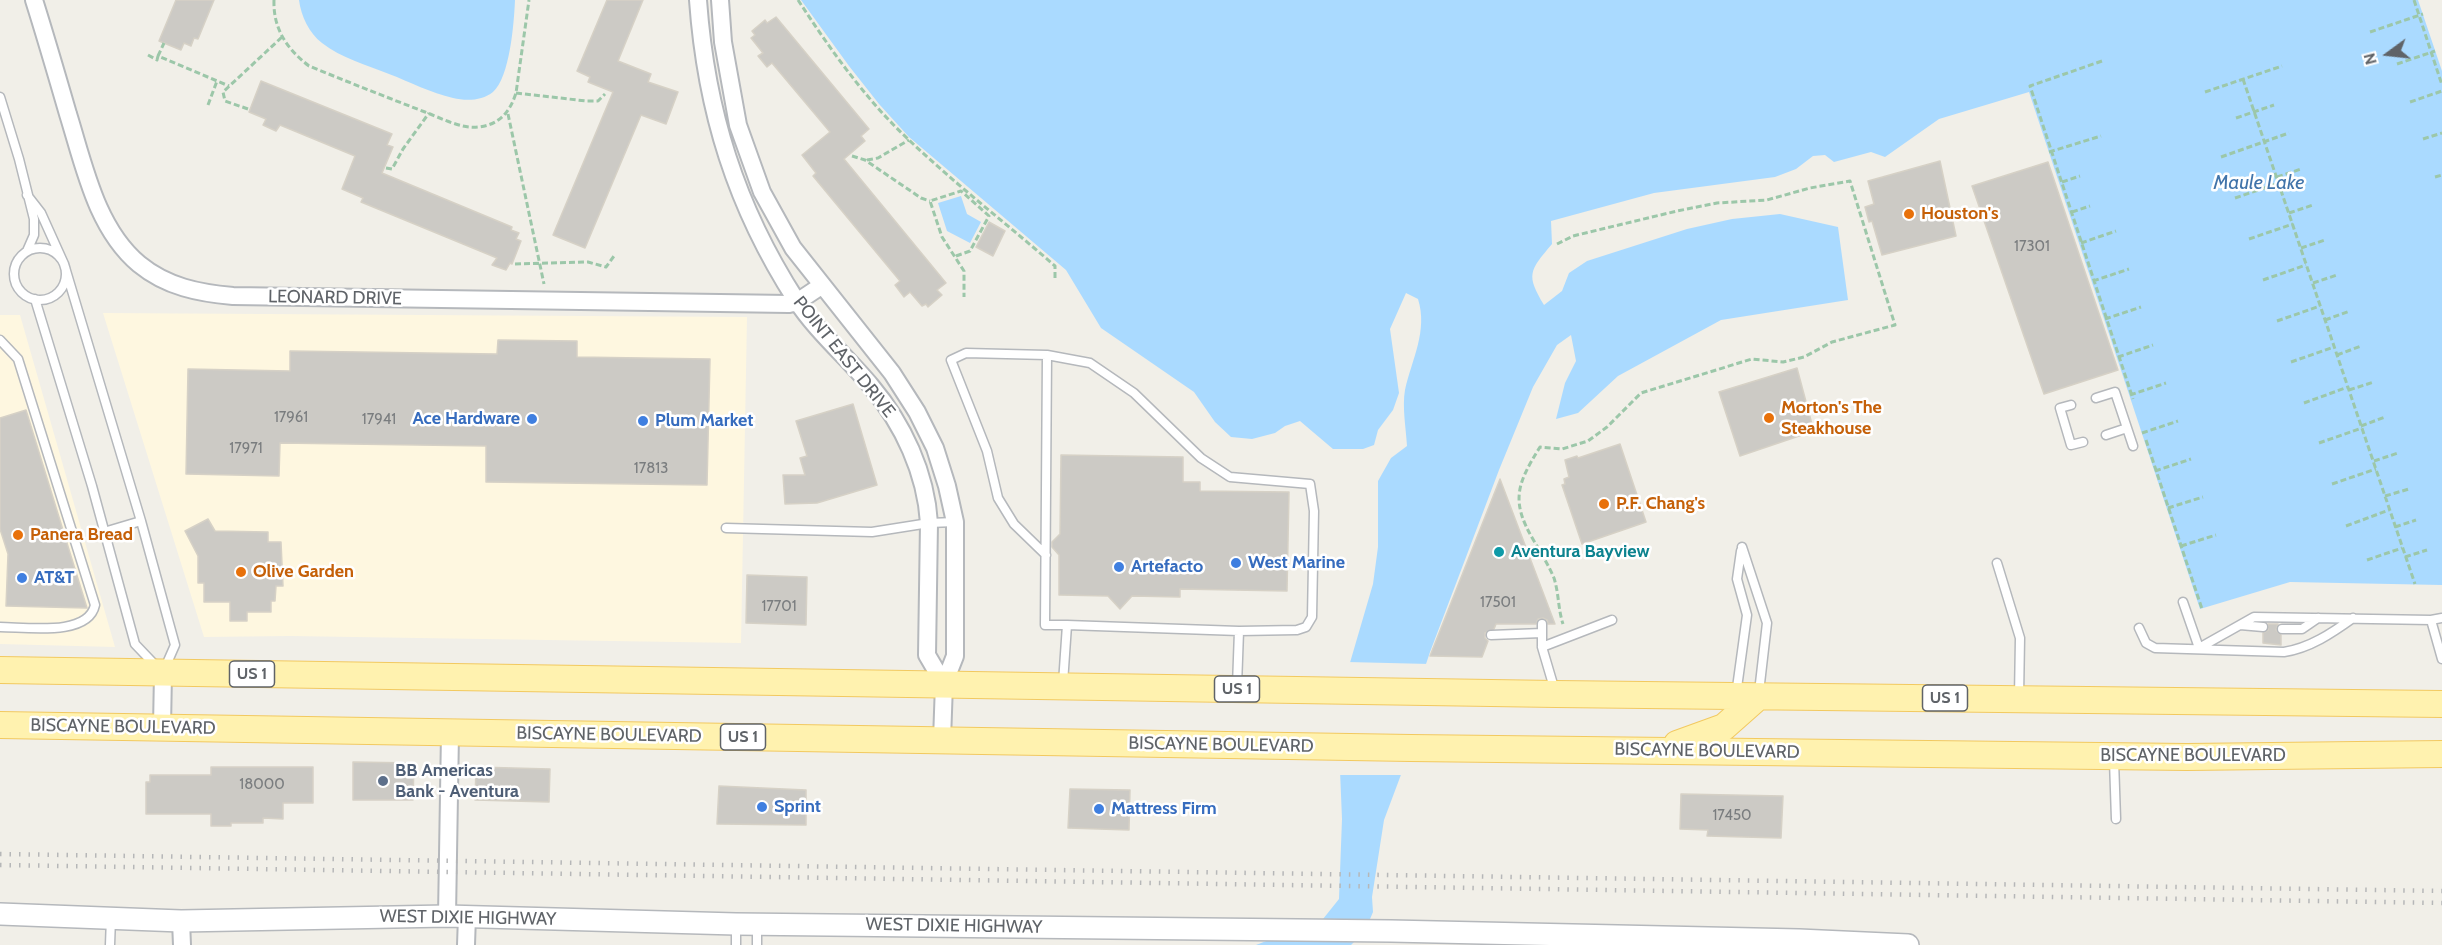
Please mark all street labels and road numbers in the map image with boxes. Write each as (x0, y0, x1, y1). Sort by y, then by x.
street label: LEONARD DRIVE (268, 286, 402, 310)
street label: POINT EAST DRIVE (788, 292, 900, 422)
road number: US 1 (230, 661, 274, 687)
road number: US 1 (1214, 676, 1260, 702)
road number: US 1 (1922, 685, 1968, 711)
street label: BISCAYNE BOULEVARD (30, 715, 216, 739)
street label: BISCAYNE BOULEVARD (516, 723, 702, 747)
road number: US 1 (720, 724, 766, 750)
street label: BISCAYNE BOULEVARD (1128, 733, 1314, 757)
street label: BISCAYNE BOULEVARD (1614, 739, 1800, 763)
street label: BISCAYNE BOULEVARD (2100, 745, 2286, 767)
street label: WEST DIXIE HIGHWAY (379, 906, 557, 930)
street label: WEST DIXIE HIGHWAY (865, 914, 1043, 938)

